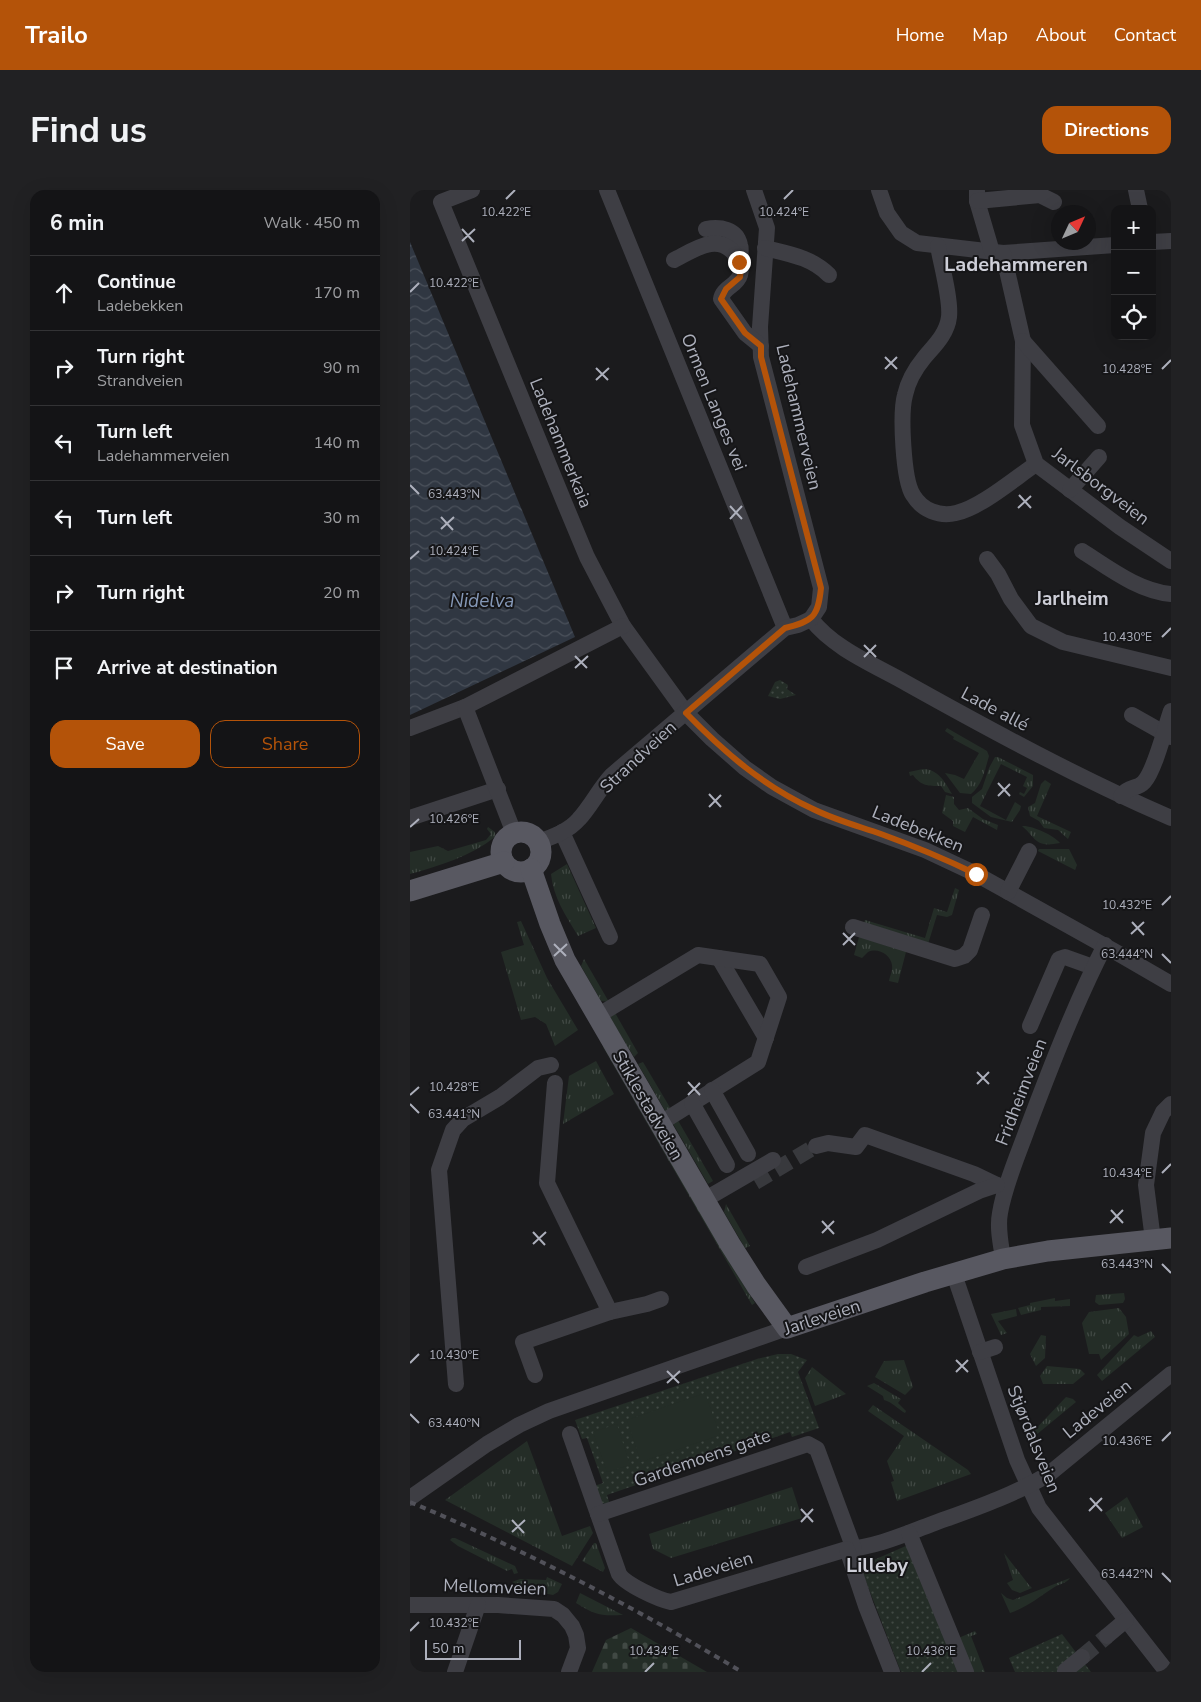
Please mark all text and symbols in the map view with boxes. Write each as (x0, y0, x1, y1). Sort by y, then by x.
text: Trailo (25, 19, 88, 51)
text: Home (896, 23, 944, 47)
text: Map (972, 23, 1008, 47)
text: About (1036, 23, 1086, 47)
text: Contact (1114, 23, 1176, 47)
button: Directions (1042, 106, 1171, 154)
text: Find us (30, 107, 147, 154)
text: 10.422°E (481, 204, 531, 220)
text: 10.424°E (759, 204, 809, 220)
north arrow (1051, 205, 1096, 250)
map controls (1111, 205, 1156, 340)
button: + (1111, 205, 1156, 250)
text: 6 min (50, 209, 104, 237)
text: Walk · 450 m (264, 212, 360, 234)
button: − (1111, 250, 1156, 295)
route end (728, 251, 751, 274)
district label: Ladehammeren (944, 251, 1088, 278)
text: Continue (97, 269, 176, 295)
text: 10.422°E (429, 275, 479, 291)
icon: ahead (50, 279, 78, 307)
text: 170 m (313, 282, 360, 304)
text: Ladebekken (97, 295, 183, 317)
button: locate (1111, 295, 1156, 340)
street label: Ormen Langes vei (676, 330, 752, 474)
street label: Ladehammerveien (771, 342, 827, 492)
text: Turn right (97, 344, 184, 370)
icon: right (50, 354, 78, 382)
text: 90 m (323, 357, 360, 379)
text: 10.428°E (1102, 361, 1152, 377)
text: Strandveien (97, 370, 183, 392)
street label: Ladehammerkaia (524, 374, 598, 512)
text: Turn left (97, 419, 172, 445)
icon: left (50, 429, 78, 457)
text: 140 m (313, 432, 360, 454)
street label: Jarlsborgveien (1047, 441, 1154, 530)
text: Ladehammerveien (97, 445, 230, 467)
text: 63.443°N (428, 486, 480, 502)
icon: left (50, 504, 78, 532)
text: Turn left (97, 505, 172, 531)
text: 30 m (323, 507, 360, 529)
text: 10.424°E (429, 543, 479, 559)
icon: right (50, 579, 78, 607)
text: Turn right (97, 580, 184, 606)
text: 20 m (323, 582, 360, 604)
district label: Jarlheim (1034, 586, 1109, 612)
water label: Nidelva (450, 588, 514, 614)
text: 10.430°E (1102, 629, 1152, 645)
icon: arrive (50, 654, 78, 682)
text: Arrive at destination (97, 655, 278, 681)
street label: Lade allé (957, 681, 1033, 737)
street label: Strandveien (594, 715, 682, 799)
button: Save (50, 720, 200, 768)
button: Share (210, 720, 360, 768)
street label: Ladebekken (869, 800, 967, 858)
text: 10.426°E (429, 811, 479, 827)
route start (965, 863, 988, 886)
text: 10.432°E (1102, 897, 1152, 913)
text: 63.444°N (1101, 946, 1153, 962)
street label: Fridheimveien (990, 1035, 1052, 1149)
street label: Stiklestadveien (607, 1046, 689, 1164)
text: 10.428°E (429, 1079, 479, 1095)
text: 63.441°N (428, 1106, 480, 1122)
text: 10.434°E (1102, 1165, 1152, 1181)
text: 63.443°N (1101, 1256, 1153, 1272)
street label: Jarleveien (780, 1293, 863, 1341)
text: 10.430°E (429, 1347, 479, 1363)
street label: Ladeveien (1058, 1374, 1136, 1444)
street label: Stjørdalsveien (1001, 1381, 1067, 1497)
text: 63.440°N (428, 1415, 480, 1431)
street label: Gardemoens gate (630, 1423, 774, 1493)
text: 10.436°E (1102, 1433, 1152, 1449)
street label: Ladeveien (670, 1546, 756, 1592)
district label: Lilleby (846, 1552, 909, 1579)
text: 63.442°N (1101, 1566, 1153, 1582)
street label: Mellomveien (443, 1573, 547, 1601)
text: 10.432°E (429, 1615, 479, 1631)
scale bar (425, 1637, 521, 1660)
text: 50 m (432, 1639, 464, 1658)
text: 10.434°E (629, 1643, 679, 1659)
text: 10.436°E (906, 1643, 956, 1659)

